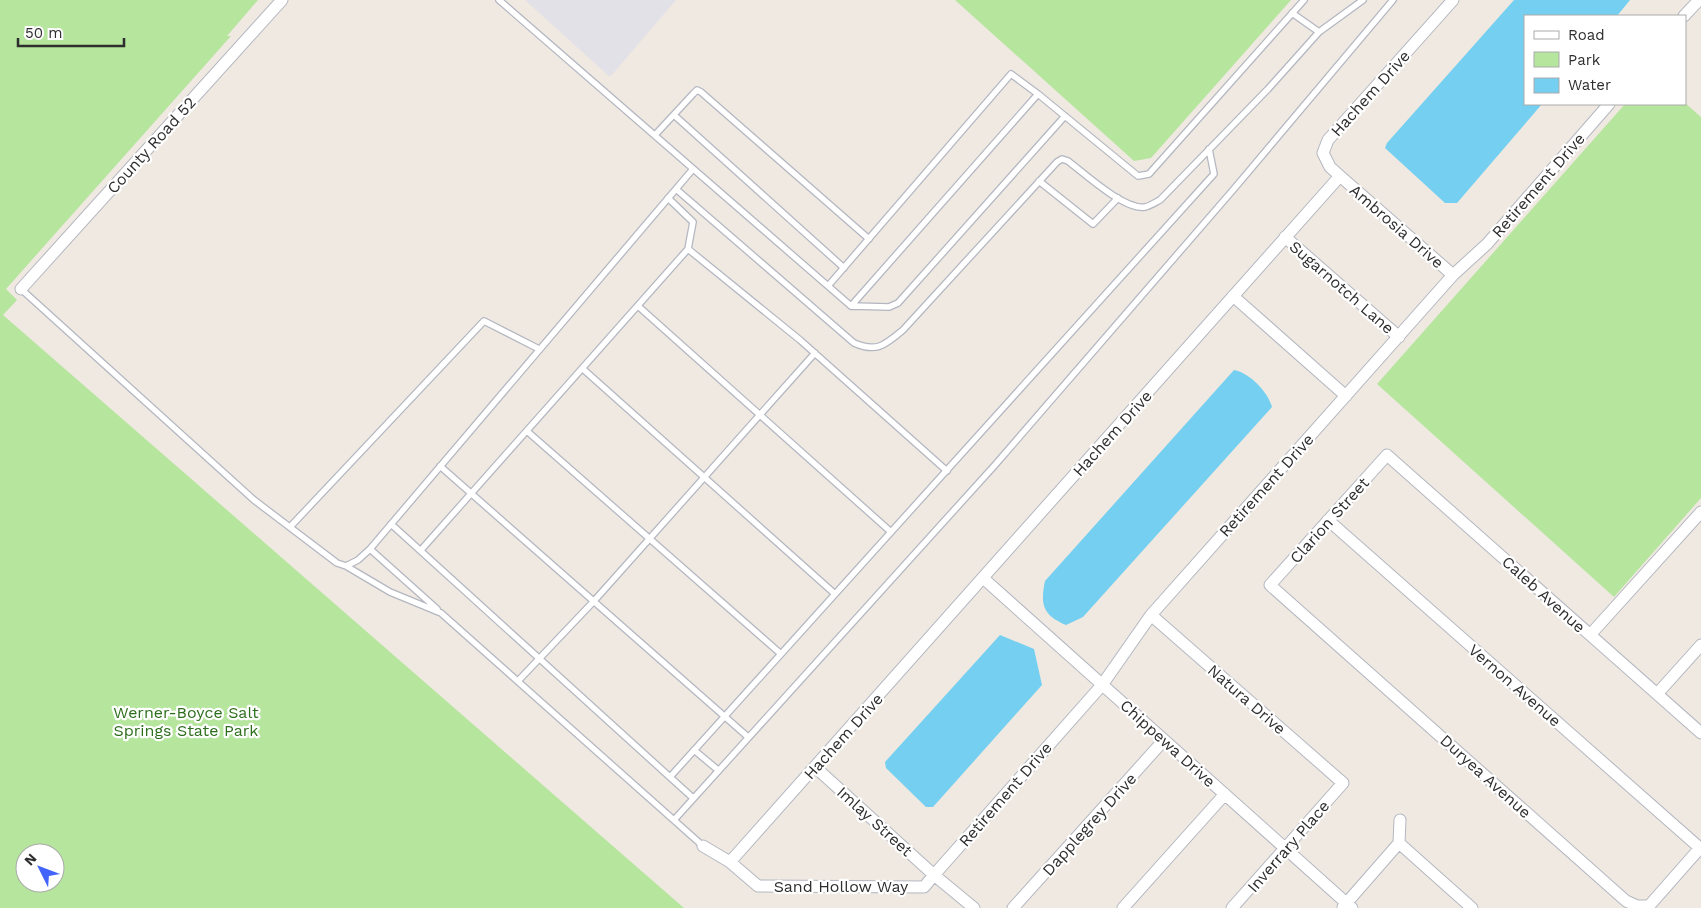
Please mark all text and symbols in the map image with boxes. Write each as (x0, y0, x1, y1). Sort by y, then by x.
scale bar (18, 15, 124, 47)
legend (1524, 15, 1686, 105)
text: 50 m (25, 24, 62, 42)
text: Road (1568, 26, 1605, 44)
street label: Hachem Drive (1327, 46, 1414, 140)
text: Park (1568, 51, 1601, 69)
text: Water (1568, 76, 1611, 94)
street label: County Road 52 (103, 93, 200, 198)
street label: Retirement Drive (1488, 129, 1589, 241)
street label: Ambrosia Drive (1346, 180, 1448, 272)
street label: Sugarnotch Lane (1286, 237, 1398, 338)
street label: Hachem Drive (1069, 386, 1156, 480)
street label: Retirement Drive (1215, 430, 1318, 541)
street label: Clarion Street (1286, 473, 1373, 567)
street label: Caleb Avenue (1498, 552, 1589, 637)
street label: Vernon Avenue (1465, 640, 1565, 731)
street label: Natura Drive (1204, 660, 1290, 738)
street label: Hachem Drive (800, 689, 887, 783)
street label: Chippewa Drive (1116, 696, 1219, 791)
park label: Werner-Boyce Salt Springs State Park (113, 703, 259, 740)
street label: Duryea Avenue (1436, 731, 1535, 822)
street label: Retirement Drive (955, 738, 1056, 850)
street label: Dapplegrey Drive (1038, 769, 1140, 880)
street label: Imlay Street (833, 783, 916, 860)
street label: Inverrary Place (1243, 796, 1333, 896)
north arrow (15, 843, 65, 893)
text: N (21, 850, 40, 869)
street label: Sand Hollow Way (774, 877, 909, 896)

